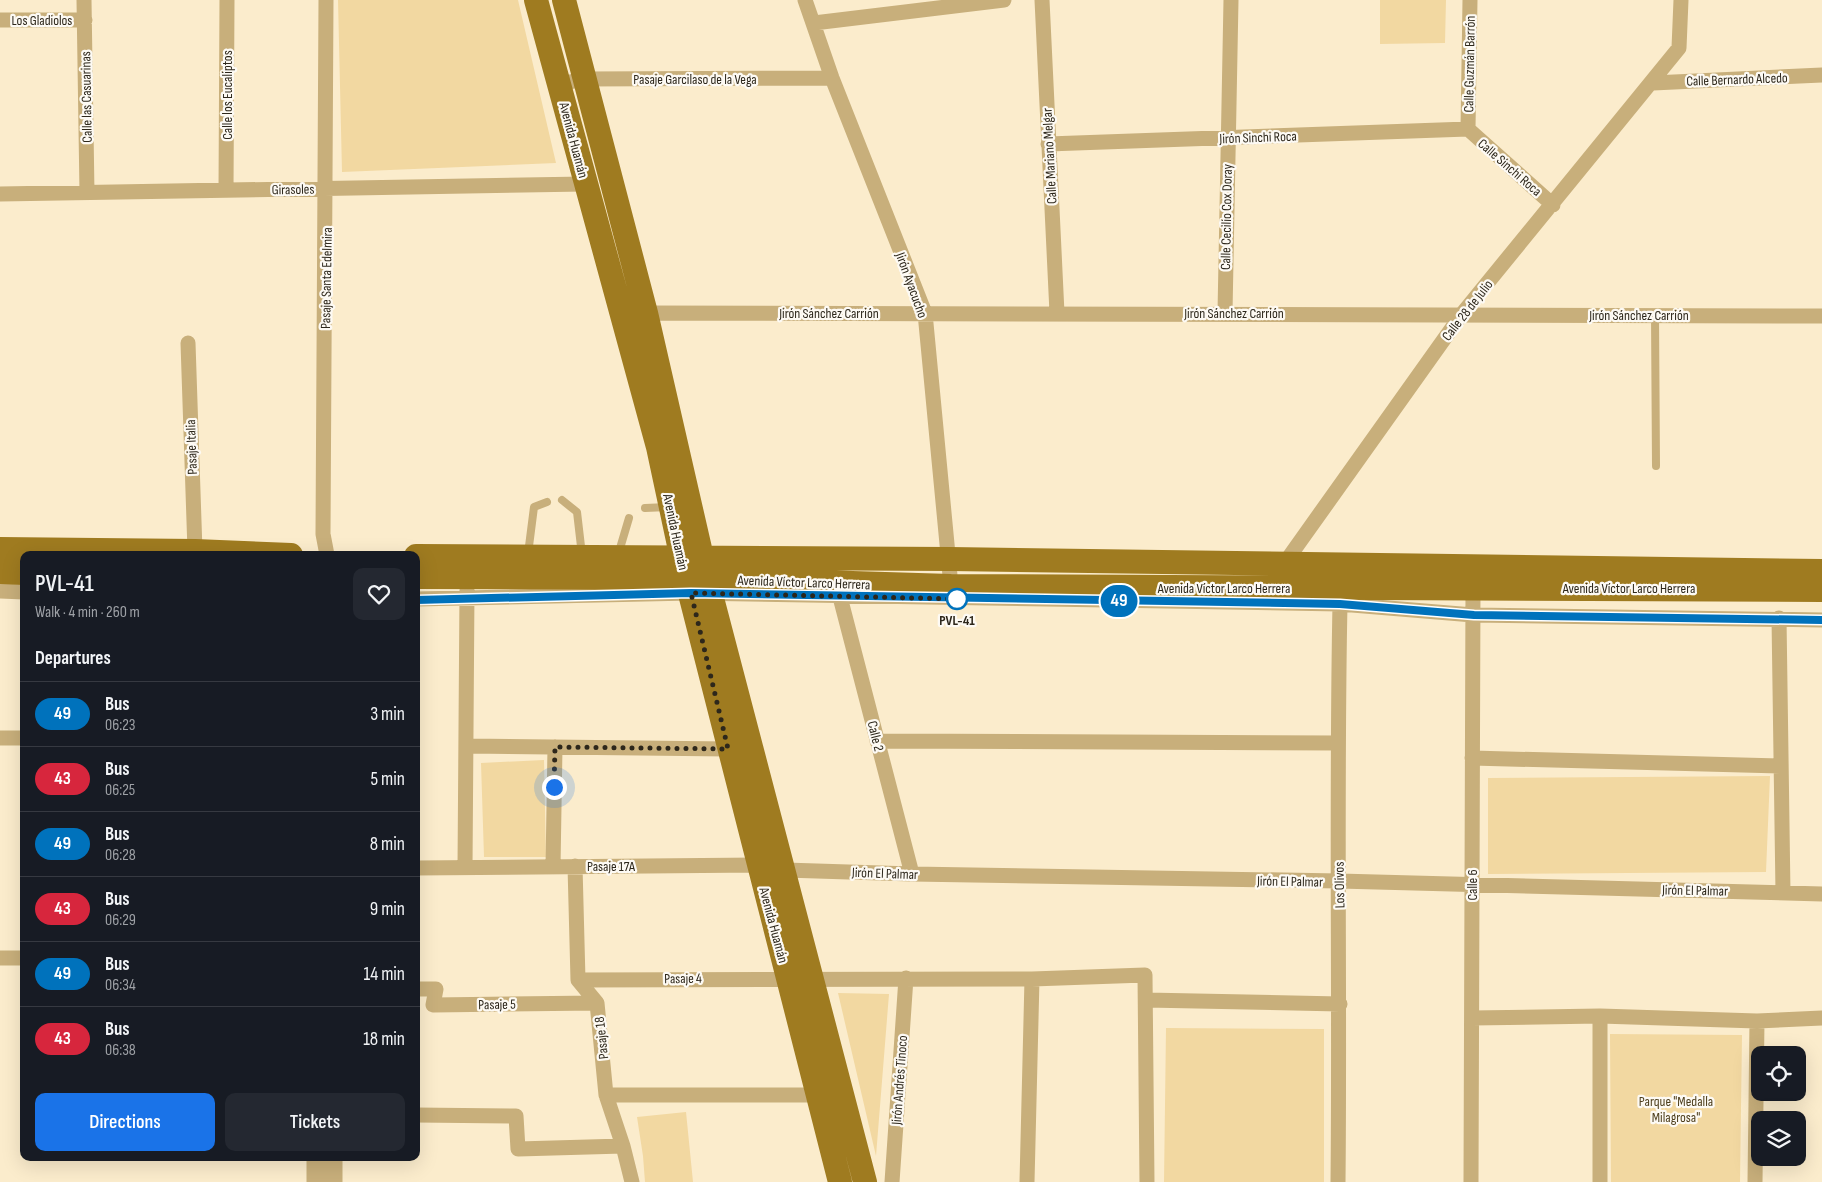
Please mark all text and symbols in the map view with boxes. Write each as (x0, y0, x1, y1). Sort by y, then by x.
street label: Los Gladiolos (12, 12, 72, 29)
street label: Calle Guzmán Barrón (1460, 15, 1479, 113)
street label: Calle los Eucaliptos (219, 50, 236, 140)
street label: Calle las Casuarinas (77, 51, 96, 143)
street label: Calle Bernardo Alcedo (1686, 69, 1788, 90)
street label: Pasaje Garcilaso de la Vega (633, 71, 757, 88)
street label: Avenida Huamán (555, 100, 592, 180)
street label: Calle Mariano Melgar (1038, 108, 1061, 204)
street label: Jirón Sinchi Roca (1218, 128, 1297, 147)
street label: Calle Sinchi Roca (1474, 135, 1545, 200)
street label: Calle Cecilio Cox Doray (1217, 163, 1236, 270)
street label: Girasoles (271, 181, 315, 198)
street label: Pasaje Santa Edelmira (317, 227, 336, 329)
street label: Jirón Ayacucho (891, 249, 931, 320)
street label: Calle 28 de Julio (1438, 276, 1497, 344)
street label: Jirón Sánchez Carrión (778, 305, 879, 322)
street label: Jirón Sánchez Carrión (1183, 305, 1284, 322)
street label: Jirón Sánchez Carrión (1588, 307, 1689, 324)
street label: Pasaje Italia (182, 419, 201, 475)
street label: Avenida Huamán (659, 491, 692, 572)
button: heart (353, 568, 405, 620)
text: PVL-41 (35, 569, 94, 598)
street label: Avenida Víctor Larco Herrera (736, 572, 871, 593)
street label: Avenida Víctor Larco Herrera (1157, 580, 1290, 597)
street label: Avenida Víctor Larco Herrera (1562, 580, 1695, 597)
line badge: 49 (1096, 585, 1142, 617)
marker: PVL-41 (946, 588, 968, 610)
text: 49 (1111, 590, 1127, 611)
text: Walk · 4 min · 260 m (35, 603, 140, 622)
place label: PVL-41 (939, 612, 975, 629)
text: Departures (35, 647, 111, 670)
text: Bus (105, 693, 130, 716)
text: 49 (54, 703, 71, 724)
text: 3 min (370, 703, 405, 726)
text: 06:23 (105, 716, 136, 735)
street label: Calle 2 (864, 719, 888, 753)
text: Bus (105, 758, 130, 781)
text: 43 (54, 768, 71, 789)
text: 5 min (370, 768, 405, 791)
your location (542, 775, 567, 800)
text: 06:25 (105, 781, 135, 800)
text: Bus (105, 823, 130, 846)
text: 49 (54, 833, 71, 854)
text: 8 min (370, 833, 405, 856)
text: 06:28 (105, 846, 136, 865)
street label: Pasaje 17A (587, 858, 636, 875)
street label: Los Olivos (1331, 862, 1348, 908)
street label: Jirón El Palmar (851, 864, 918, 883)
street label: Calle 6 (1464, 869, 1481, 901)
street label: Jirón El Palmar (1256, 872, 1323, 891)
street label: Jirón El Palmar (1661, 881, 1728, 900)
street label: Avenida Huamán (755, 885, 792, 965)
text: Bus (105, 888, 130, 911)
text: 43 (54, 898, 71, 919)
text: 9 min (370, 898, 405, 921)
text: 06:29 (105, 911, 136, 930)
text: Bus (105, 953, 130, 976)
text: 49 (54, 963, 71, 984)
text: 14 min (364, 963, 405, 986)
street label: Pasaje 4 (664, 970, 702, 987)
text: 06:34 (105, 976, 136, 995)
street label: Pasaje 5 (478, 996, 516, 1013)
street label: Pasaje 18 (591, 1016, 612, 1060)
text: Bus (105, 1018, 130, 1041)
text: 43 (54, 1028, 71, 1049)
text: 18 min (363, 1028, 405, 1051)
street label: Jirón Andrés Tinoco (888, 1035, 911, 1126)
text: 06:38 (105, 1041, 136, 1060)
map controls (1751, 1046, 1806, 1166)
button: locate (1751, 1046, 1806, 1101)
button: Directions (35, 1093, 215, 1151)
button: Tickets (225, 1093, 405, 1151)
park label: Parque "Medalla Milagrosa" (1639, 1093, 1713, 1126)
button: layers (1751, 1111, 1806, 1166)

